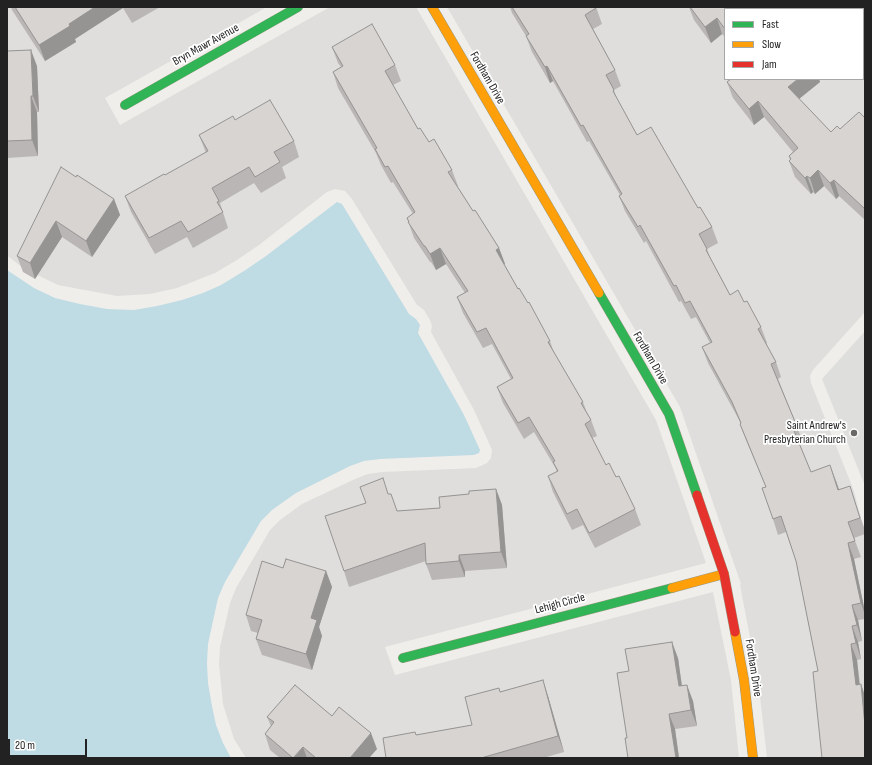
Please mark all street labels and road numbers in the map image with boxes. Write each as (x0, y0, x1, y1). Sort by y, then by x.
street label: Bryn Mawr Avenue (170, 21, 242, 69)
street label: Fordham Drive (466, 49, 508, 107)
street label: Fordham Drive (629, 329, 671, 387)
street label: Lehigh Circle (533, 590, 587, 618)
street label: Fordham Drive (741, 638, 765, 698)

